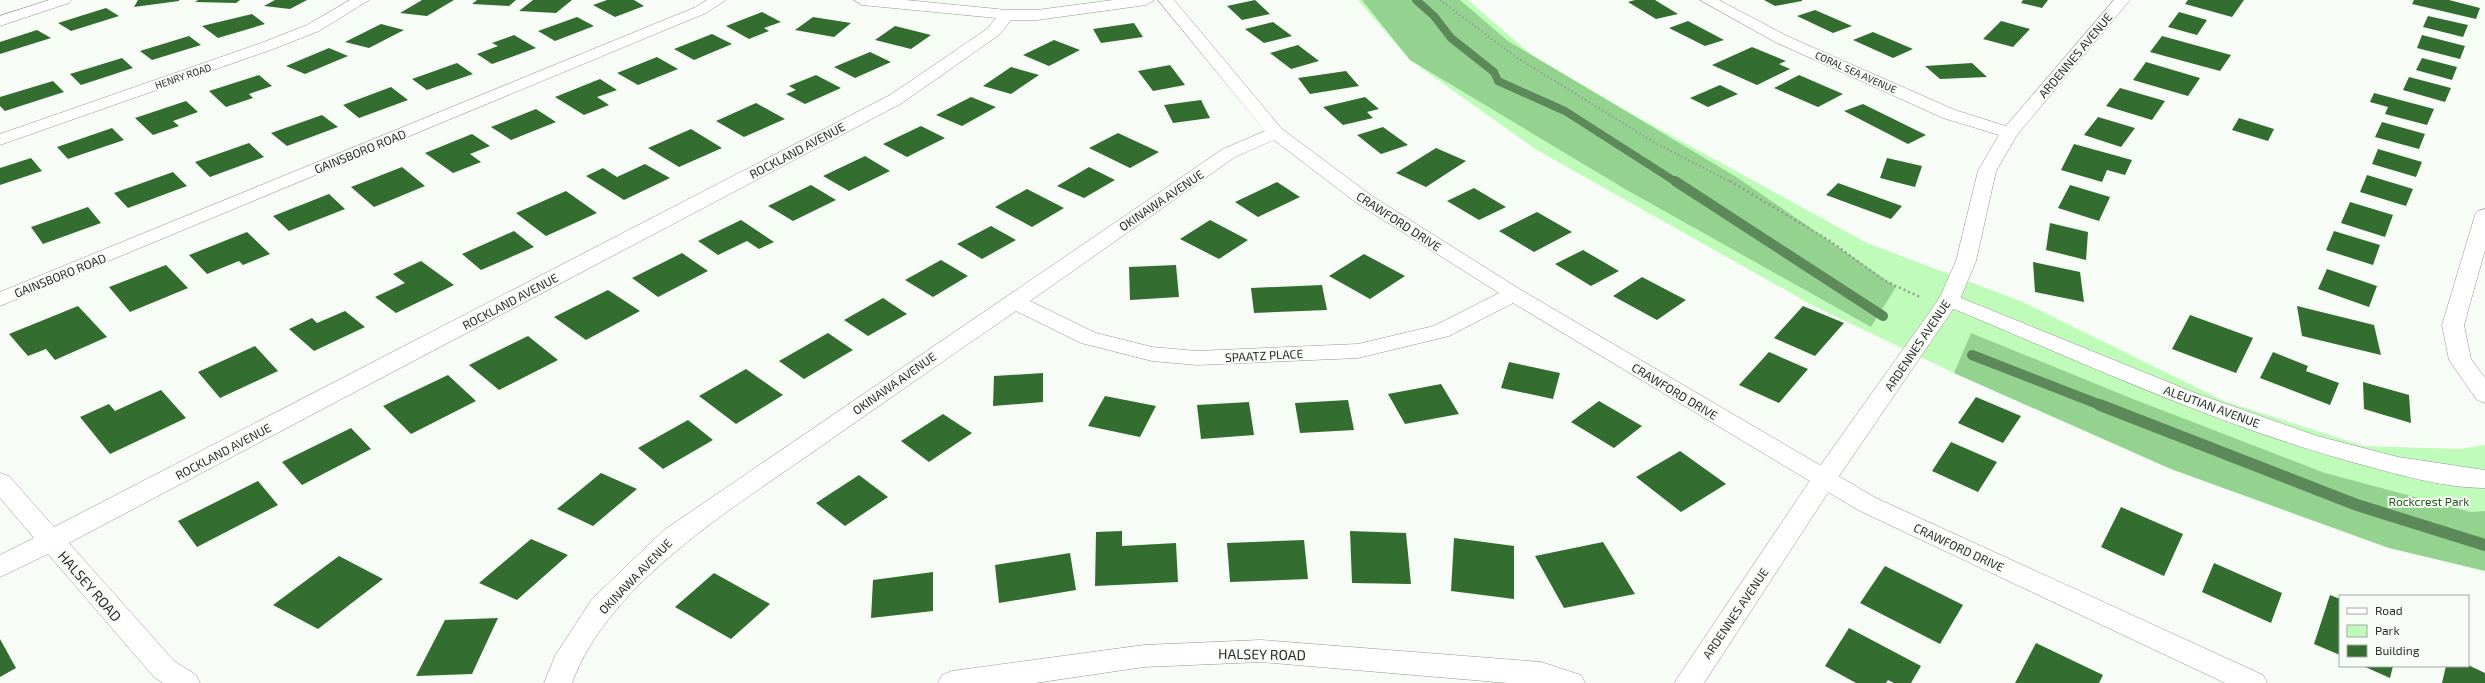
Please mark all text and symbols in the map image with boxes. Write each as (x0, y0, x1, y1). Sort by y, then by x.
street label: ARDENNES AVENUE (2035, 9, 2115, 100)
street label: CORAL SEA AVENUE (1813, 49, 1899, 96)
street label: HENRY ROAD (153, 61, 213, 91)
street label: ROCKLAND AVENUE (747, 119, 847, 181)
street label: GAINSBORO ROAD (312, 126, 408, 176)
street label: OKINAWA AVENUE (1116, 166, 1206, 233)
street label: CRAWFORD DRIVE (1354, 188, 1444, 254)
street label: GAINSBORO ROAD (12, 250, 108, 300)
street label: ROCKLAND AVENUE (460, 270, 560, 332)
street label: ARDENNES AVENUE (1881, 297, 1953, 393)
street label: SPAATZ PLACE (1225, 346, 1304, 364)
street label: OKINAWA AVENUE (849, 349, 939, 417)
street label: CRAWFORD DRIVE (1629, 360, 1721, 422)
street label: ALEUTIAN AVENUE (2162, 382, 2262, 430)
street label: ROCKLAND AVENUE (173, 420, 273, 482)
park label: Rockcrest Park (2389, 494, 2469, 508)
street label: CRAWFORD DRIVE (1912, 520, 2007, 574)
street label: OKINAWA AVENUE (596, 535, 675, 616)
street label: HALSEY ROAD (55, 547, 125, 625)
street label: ARDENNES AVENUE (1699, 565, 1771, 661)
legend (2339, 595, 2469, 667)
text: Road (2375, 603, 2403, 617)
text: Park (2375, 623, 2400, 637)
text: Building (2375, 643, 2420, 657)
street label: HALSEY ROAD (1218, 645, 1306, 663)

